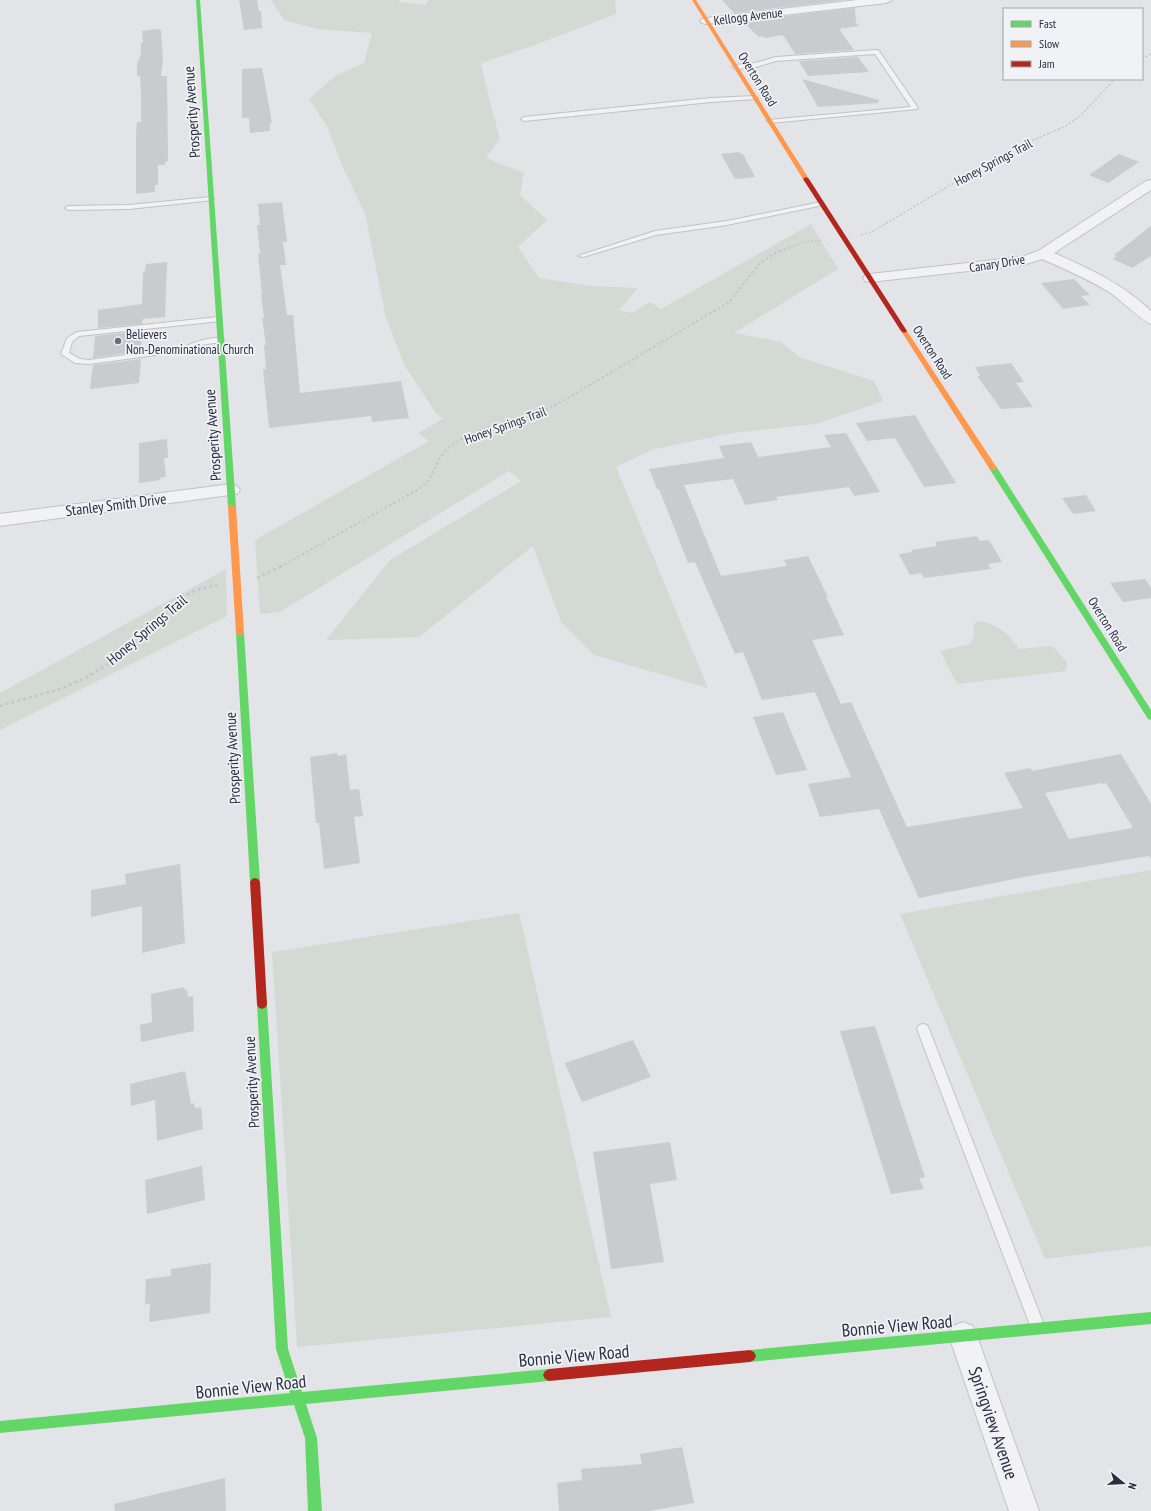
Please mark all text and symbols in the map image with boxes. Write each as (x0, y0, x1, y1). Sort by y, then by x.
street label: Kellogg Avenue (713, 4, 784, 29)
legend (1003, 8, 1143, 80)
text: Fast (1039, 16, 1057, 31)
text: Slow (1039, 36, 1060, 51)
street label: Overton Road (734, 49, 781, 110)
text: Jam (1038, 56, 1055, 71)
street label: Prosperity Avenue (179, 65, 204, 159)
street label: Honey Springs Trail (951, 135, 1035, 190)
street label: Canary Drive (968, 251, 1026, 276)
street label: Overton Road (909, 322, 956, 382)
place label: Believers Non-Denominational Church (126, 326, 254, 358)
marker: Believers Non-Denominational Church (113, 336, 123, 346)
street label: Prosperity Avenue (200, 388, 225, 482)
street label: Honey Springs Trail (462, 403, 548, 448)
street label: Stanley Smith Drive (64, 489, 167, 520)
street label: Honey Springs Trail (103, 590, 191, 669)
street label: Overton Road (1084, 594, 1131, 655)
street label: Prosperity Avenue (221, 712, 244, 804)
street label: Prosperity Avenue (240, 1036, 263, 1128)
street label: Bonnie View Road (841, 1309, 953, 1342)
street label: Bonnie View Road (518, 1339, 630, 1372)
street label: Springview Avenue (963, 1364, 1023, 1482)
street label: Bonnie View Road (194, 1369, 307, 1404)
north arrow (1103, 1463, 1143, 1503)
text: N (1125, 1481, 1140, 1491)

